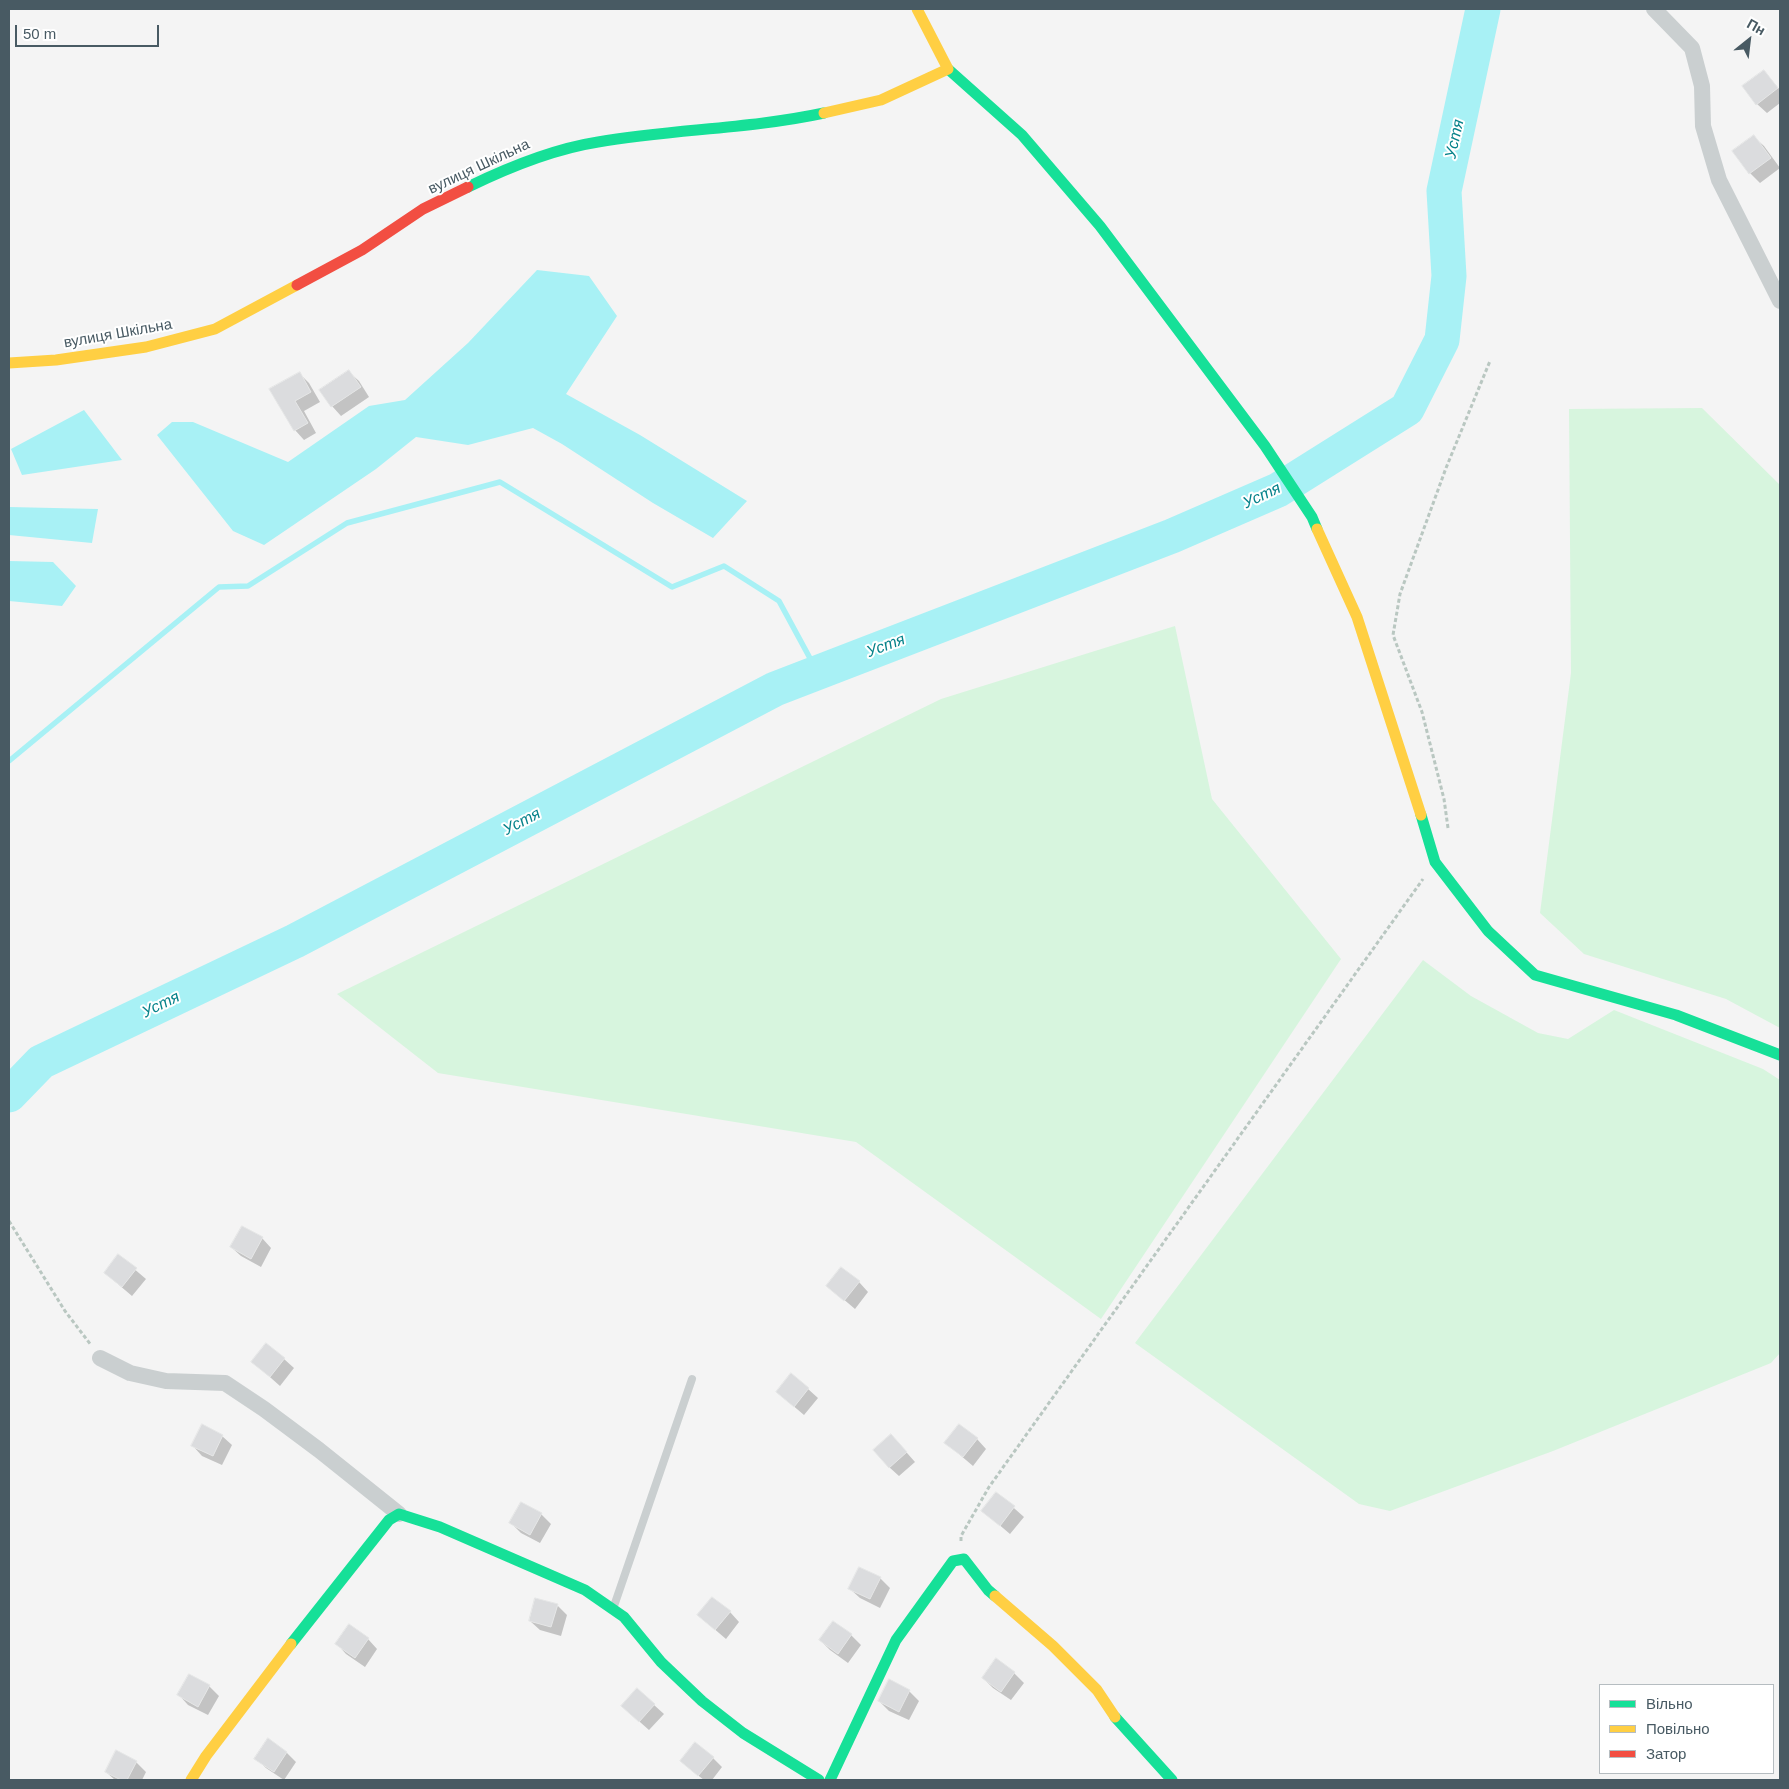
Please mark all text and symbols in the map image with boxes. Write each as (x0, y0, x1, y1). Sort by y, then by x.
scale bar (18, 15, 161, 47)
north arrow (1724, 15, 1774, 65)
text: Пн (1744, 15, 1768, 38)
text: 50 m (23, 25, 56, 42)
water label: Устя (1441, 118, 1469, 160)
street label: вулиця Шкільна (426, 136, 532, 198)
street label: вулиця Шкільна (62, 316, 174, 352)
water label: Устя (1240, 479, 1284, 513)
water label: Устя (864, 630, 908, 662)
water label: Устя (500, 804, 544, 840)
water label: Устя (139, 988, 183, 1022)
legend (1599, 1684, 1774, 1774)
text: Вільно (1646, 1695, 1693, 1712)
text: Повільно (1646, 1720, 1710, 1737)
text: Затор (1646, 1745, 1686, 1762)

